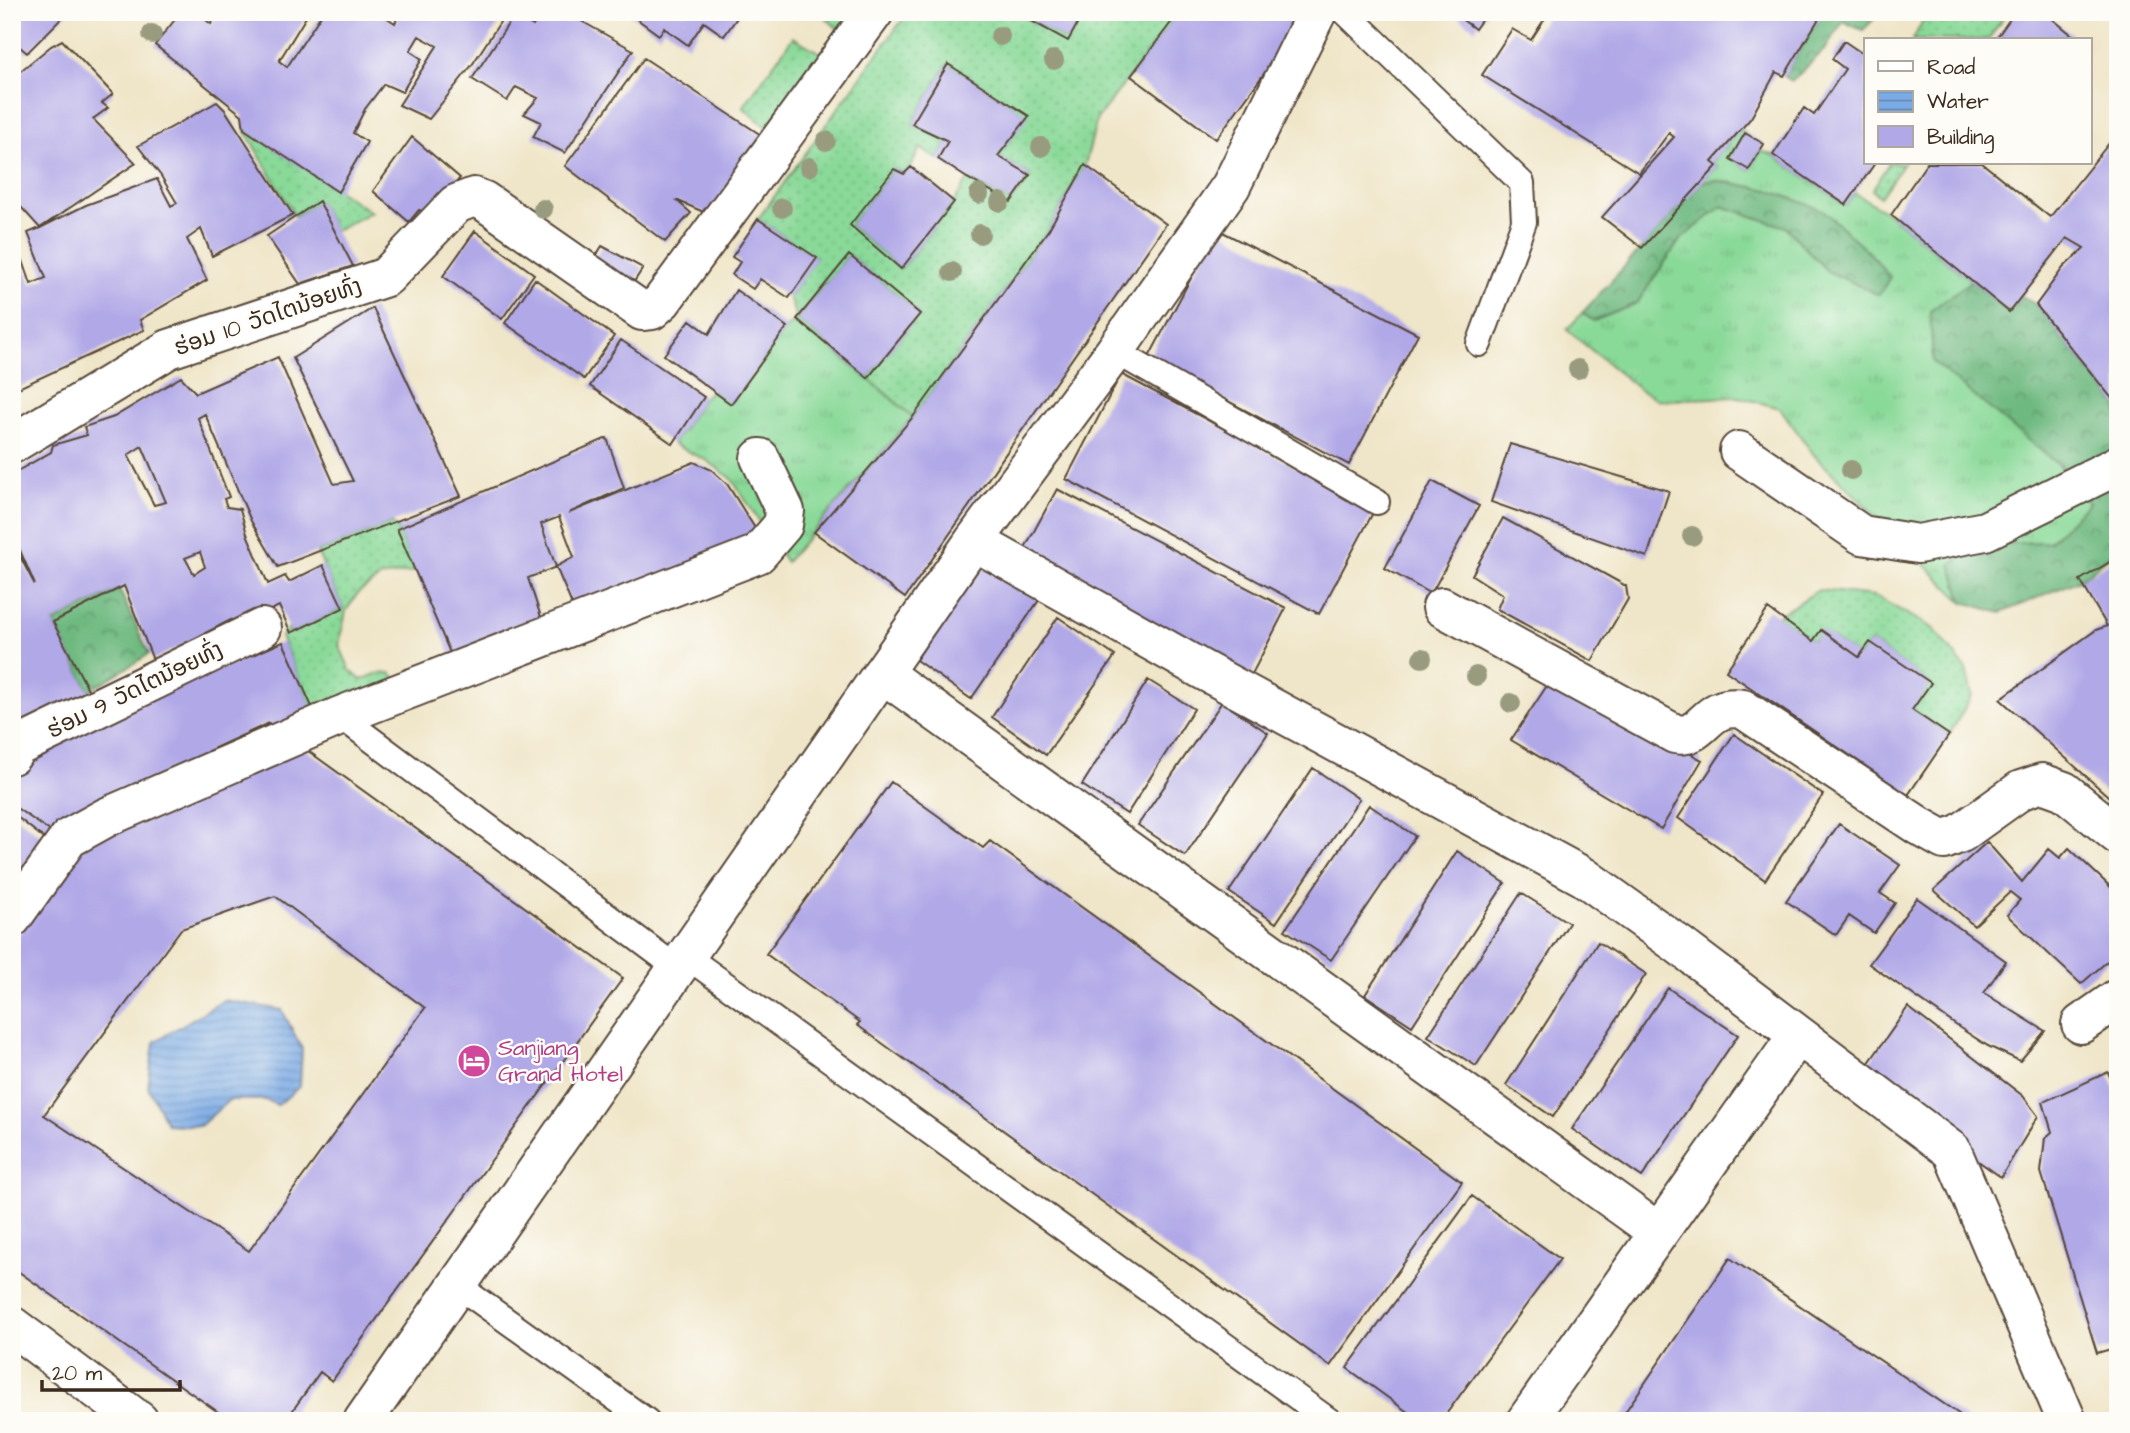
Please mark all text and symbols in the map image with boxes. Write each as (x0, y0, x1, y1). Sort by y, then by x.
legend (1864, 38, 2092, 164)
text: Road (1927, 53, 1975, 82)
text: Water (1927, 87, 1989, 116)
text: Building (1927, 123, 1995, 154)
street label: ຮ່ອມ 10 ວັດໄຕນ້ອຍທົ່ງ (170, 269, 366, 364)
street label: ຮ່ອມ 9 ວັດໄຕນ້ອຍທົ່ງ (41, 633, 228, 746)
place label: Sanjiang Grand Hotel (498, 1032, 623, 1090)
hotel icon: Sanjiang Grand Hotel (455, 1042, 493, 1080)
scale bar (42, 1349, 180, 1393)
text: 20 m (52, 1359, 103, 1388)

